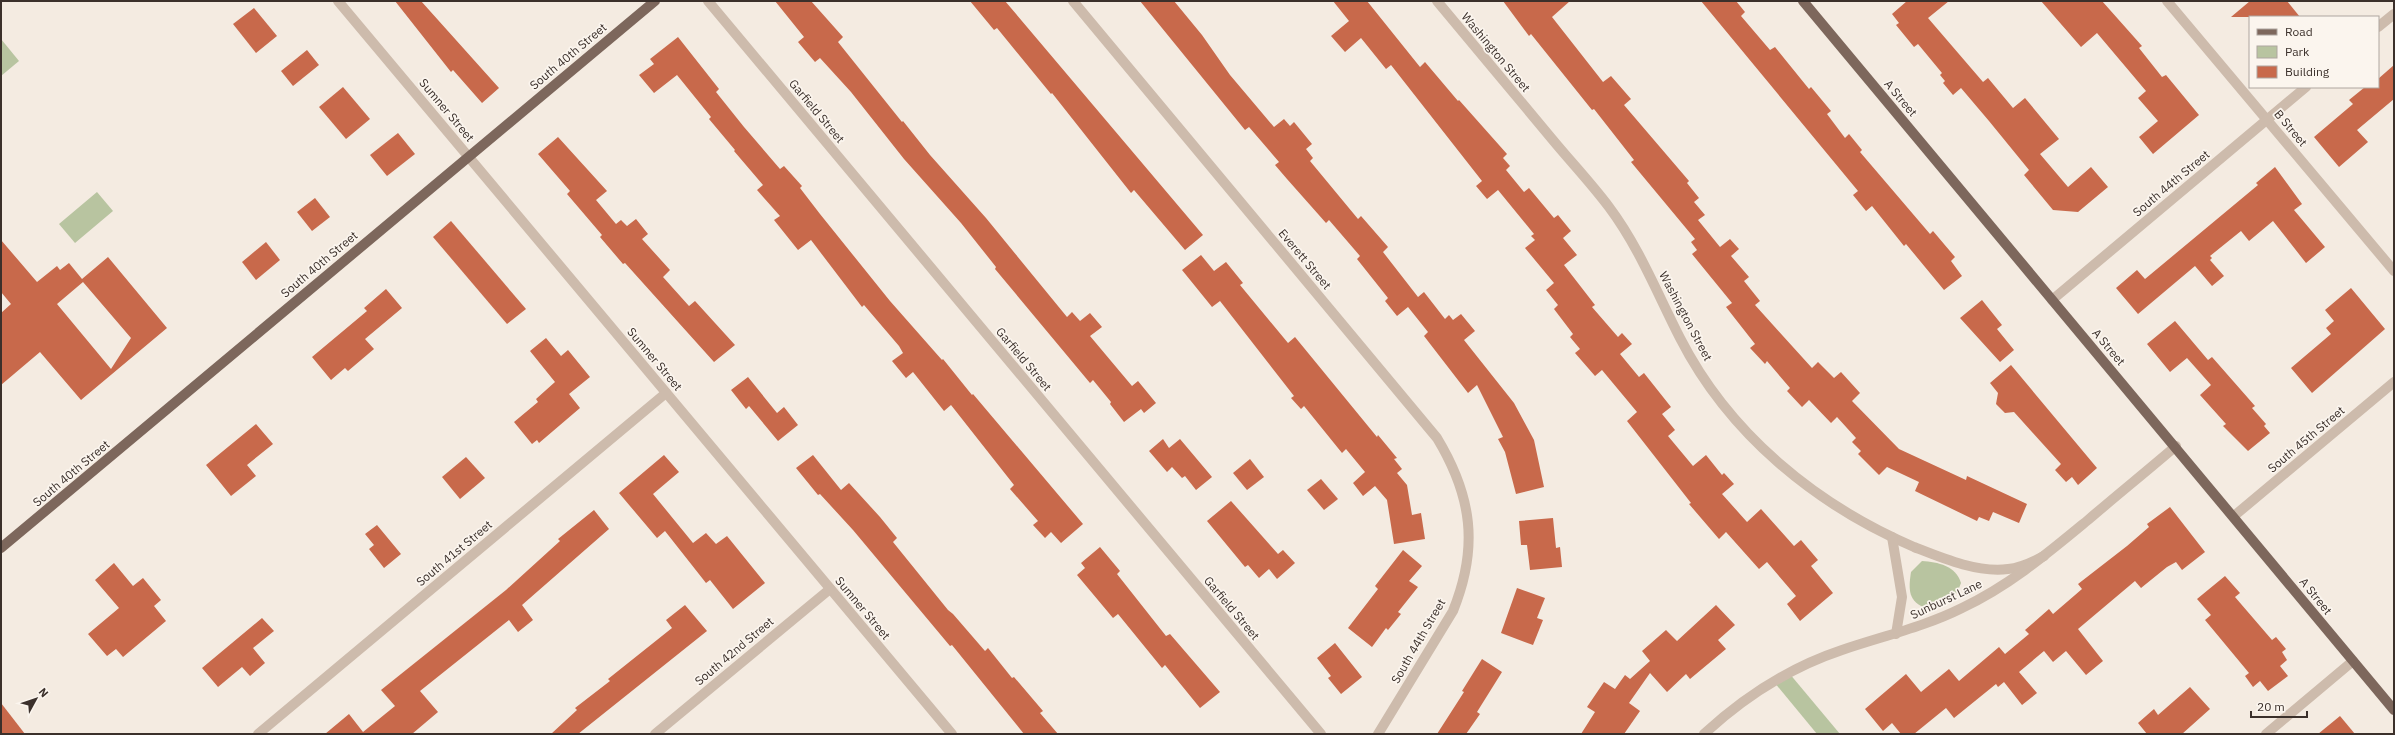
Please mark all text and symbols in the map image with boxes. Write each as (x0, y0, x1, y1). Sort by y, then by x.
street label: Washington Street (1458, 9, 1534, 95)
legend (2249, 16, 2379, 88)
street label: South 40th Street (527, 20, 609, 92)
text: Road (2285, 24, 2313, 39)
text: Park (2285, 44, 2310, 59)
text: Building (2285, 64, 2330, 79)
street label: Sumner Street (416, 75, 478, 145)
street label: Garfield Street (786, 76, 848, 146)
street label: A Street (1881, 77, 1921, 119)
street label: B Street (2271, 106, 2311, 150)
street label: South 44th Street (2130, 147, 2212, 219)
street label: Everett Street (1275, 226, 1335, 292)
street label: South 40th Street (278, 228, 360, 300)
street label: Washington Street (1656, 269, 1716, 363)
street label: Sumner Street (624, 324, 686, 394)
street label: Garfield Street (993, 324, 1055, 394)
street label: A Street (2089, 326, 2129, 368)
street label: South 45th Street (2265, 403, 2347, 475)
street label: South 40th Street (30, 437, 112, 509)
street label: South 41st Street (413, 517, 495, 589)
street label: Sumner Street (832, 573, 894, 643)
street label: Garfield Street (1201, 573, 1263, 643)
street label: A Street (2296, 574, 2336, 618)
street label: Sunburst Lane (1908, 576, 1985, 622)
street label: South 44th Street (1388, 596, 1448, 686)
street label: South 42nd Street (692, 614, 776, 688)
north arrow (16, 679, 56, 719)
text: N (36, 685, 52, 700)
scale bar (2251, 693, 2307, 719)
text: 20 m (2257, 699, 2285, 714)

